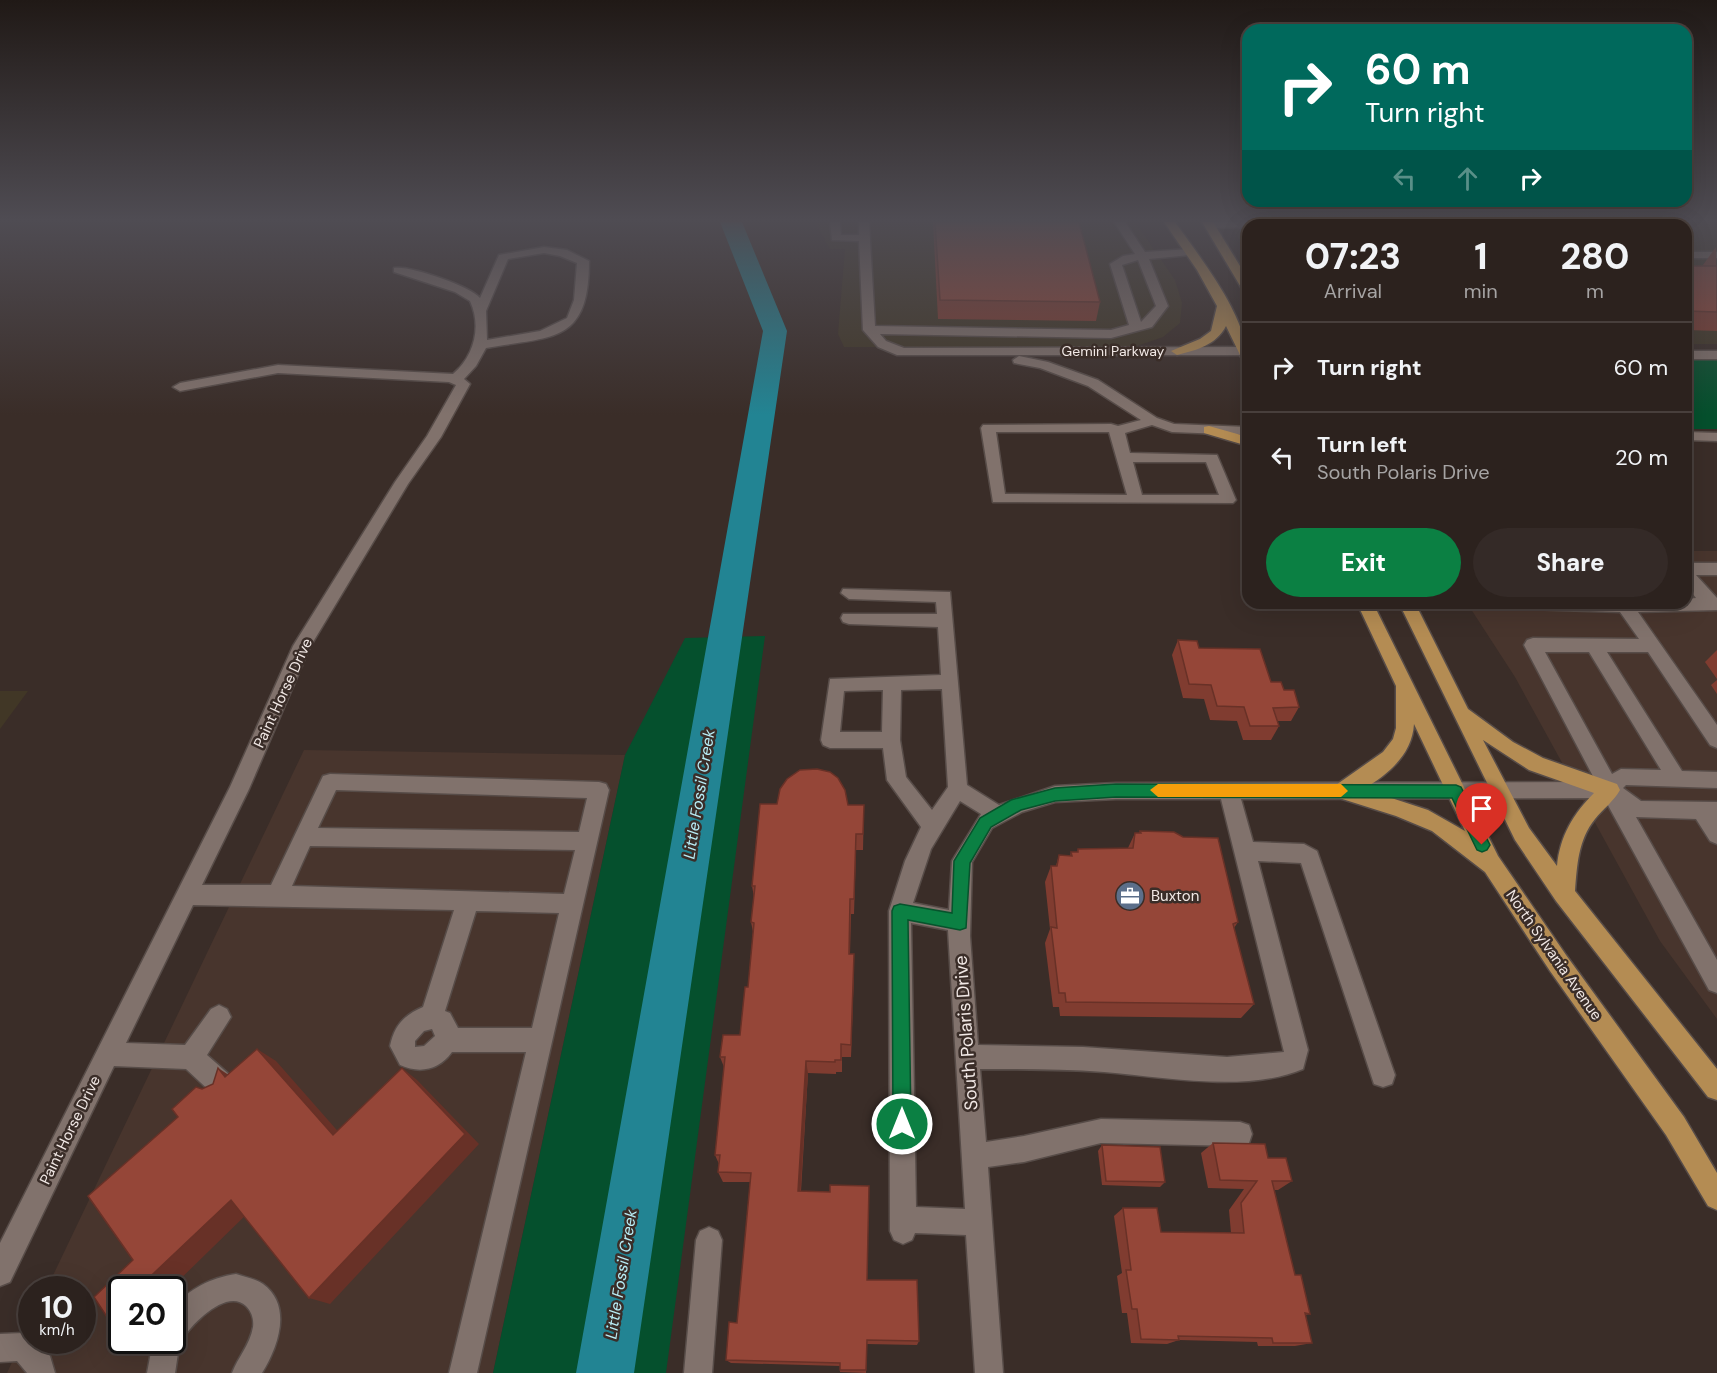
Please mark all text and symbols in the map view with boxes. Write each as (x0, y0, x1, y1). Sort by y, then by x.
text: 60 m (1365, 42, 1471, 97)
icon: right (1266, 48, 1344, 126)
text: Turn right (1365, 95, 1485, 130)
icon: left (1388, 162, 1421, 195)
icon: ahead (1451, 162, 1484, 195)
icon: right (1514, 162, 1547, 195)
text: 07:23 (1305, 233, 1401, 280)
text: 1 (1474, 233, 1487, 280)
text: 280 (1560, 233, 1629, 280)
text: Arrival (1324, 278, 1382, 304)
text: min (1464, 278, 1498, 304)
text: m (1586, 278, 1604, 304)
street label: Gemini Parkway (1062, 342, 1165, 360)
icon: right (1266, 351, 1299, 384)
text: Turn right (1317, 353, 1422, 382)
text: 60 m (1614, 353, 1668, 382)
text: Turn left (1317, 430, 1407, 459)
icon: left (1266, 441, 1299, 474)
text: 20 m (1615, 443, 1668, 472)
text: South Polaris Drive (1317, 459, 1490, 485)
button: Exit (1266, 528, 1461, 597)
button: Share (1473, 528, 1668, 597)
street label: Paint Horse Drive (249, 635, 317, 751)
water label: Little Fossil Creek (678, 727, 720, 860)
pin (1456, 783, 1507, 845)
icon: arrive (1465, 792, 1498, 825)
office icon: Buxton (1114, 880, 1146, 912)
place label: Buxton (1151, 886, 1199, 906)
street label: North Sylvania Avenue (1501, 886, 1607, 1024)
street label: South Polaris Drive (949, 955, 983, 1111)
street label: Paint Horse Drive (35, 1072, 105, 1188)
position arrow (870, 1092, 934, 1156)
water label: Little Fossil Creek (600, 1207, 642, 1340)
speed limit sign: 20 (108, 1276, 186, 1354)
text: 10 (41, 1288, 73, 1327)
text: km/h (39, 1320, 75, 1340)

